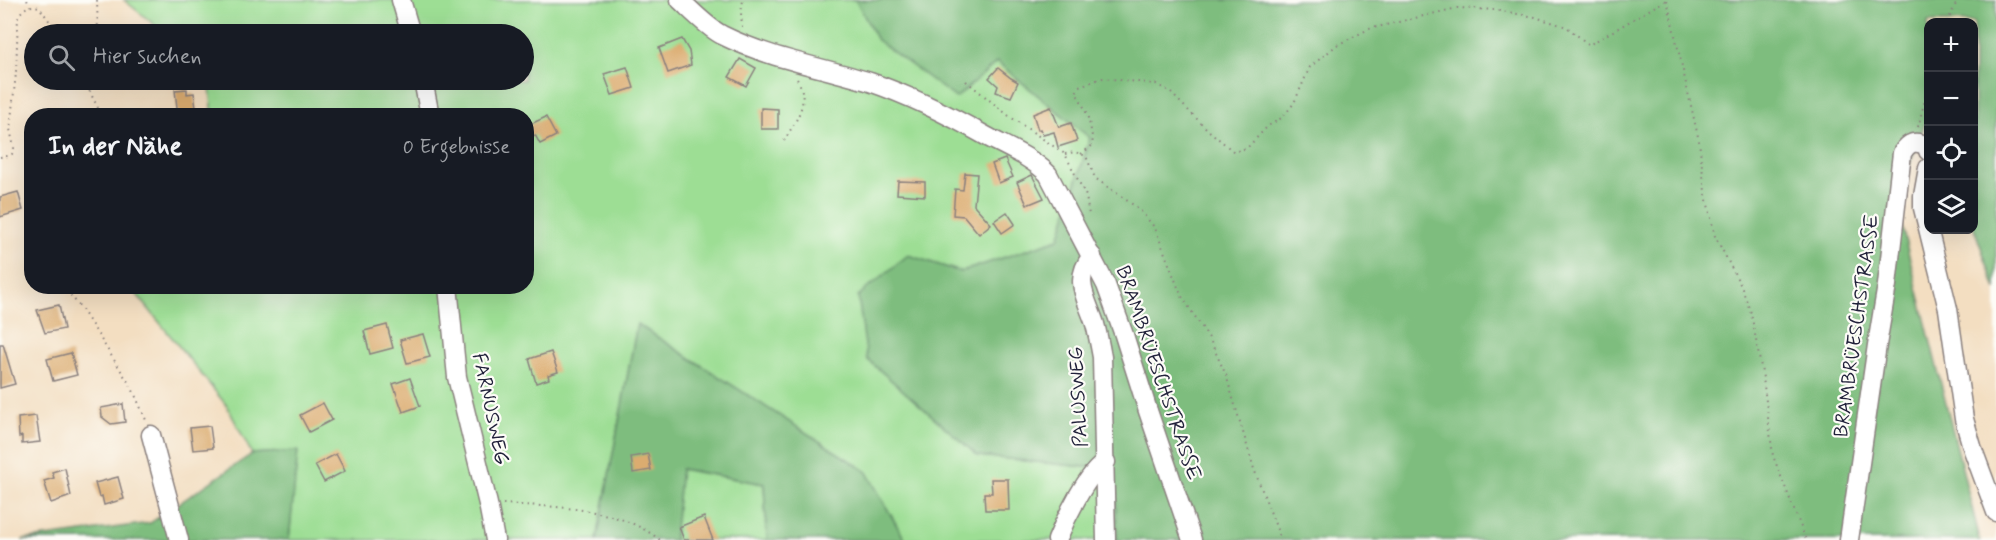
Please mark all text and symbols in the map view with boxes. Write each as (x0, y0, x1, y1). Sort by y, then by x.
map controls (1924, 18, 1978, 234)
button: + (1924, 18, 1978, 72)
search box (24, 24, 534, 90)
icon: search (45, 41, 78, 74)
text: Hier suchen (93, 43, 202, 71)
button: − (1924, 72, 1978, 126)
button: locate (1924, 126, 1978, 180)
text: In der Nähe (48, 130, 182, 164)
text: 0 Ergebnisse (403, 134, 510, 161)
button: layers (1924, 180, 1978, 234)
street label: BRAMBRÜESCHSTRASSE (1828, 213, 1886, 439)
street label: BRAMBRÜESCHSTRASSE (1109, 262, 1207, 484)
street label: PALUSWEG (1063, 346, 1095, 448)
street label: FARNUSWEG (465, 351, 515, 467)

